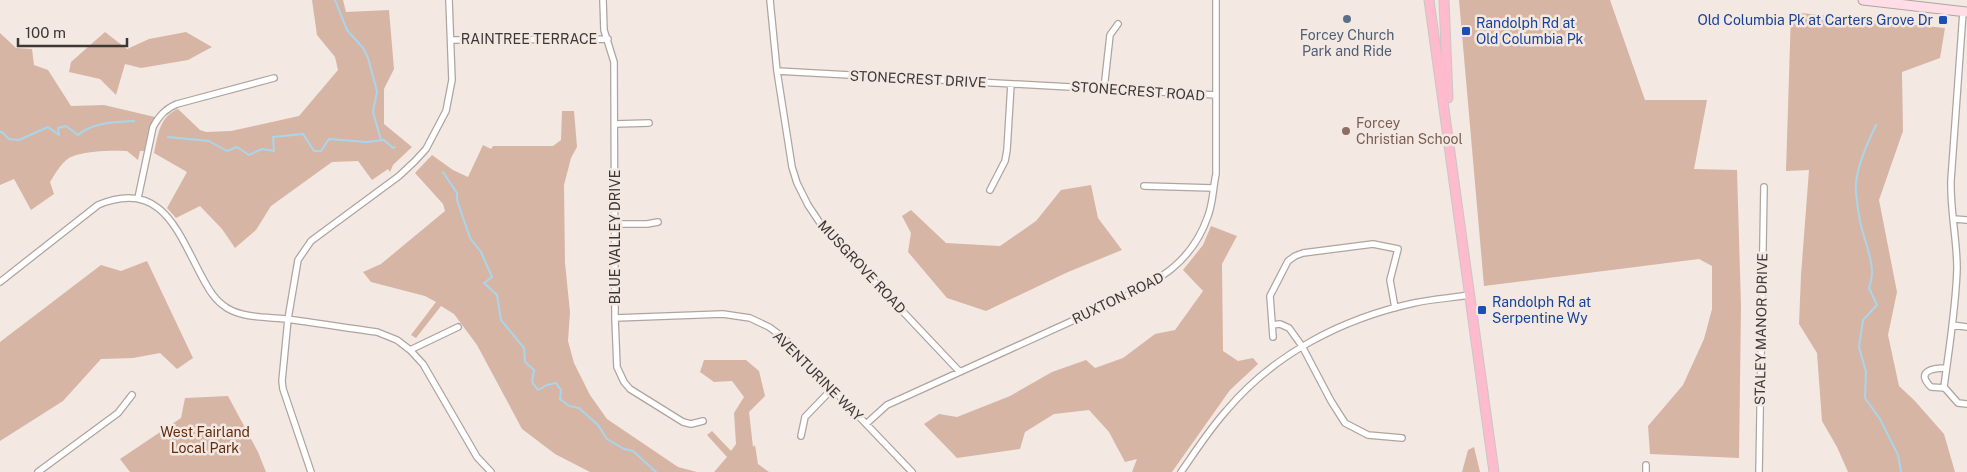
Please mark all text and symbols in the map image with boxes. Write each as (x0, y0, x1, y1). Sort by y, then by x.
place label: Old Columbia Pk at Carters Grove Dr (1698, 12, 1933, 28)
marker: Forcey Church Park and Ride (1341, 13, 1353, 25)
marker: Old Columbia Pk at Carters Grove Dr (1937, 14, 1949, 26)
scale bar (18, 15, 126, 47)
place label: Randolph Rd at Old Columbia Pk (1476, 15, 1584, 47)
text: 100 m (25, 24, 66, 41)
marker: Randolph Rd at Old Columbia Pk (1460, 25, 1472, 37)
place label: Forcey Church Park and Ride (1300, 27, 1394, 59)
street label: RAINTREE TERRACE (461, 31, 597, 47)
street label: STONECREST DRIVE (849, 67, 987, 91)
street label: STONECREST ROAD (1070, 78, 1206, 104)
place label: Forcey Christian School (1356, 115, 1463, 147)
marker: Forcey Christian School (1340, 125, 1352, 137)
street label: BLUE VALLEY DRIVE (607, 170, 623, 304)
street label: MUSGROVE ROAD (815, 217, 909, 317)
street label: STALEY MANOR DRIVE (1752, 253, 1770, 405)
street label: RUXTON ROAD (1070, 269, 1166, 327)
place label: Randolph Rd at Serpentine Wy (1492, 294, 1591, 326)
marker: Randolph Rd at Serpentine Wy (1476, 304, 1488, 316)
street label: AVENTURINE WAY (770, 328, 866, 424)
park label: West Fairland Local Park (160, 424, 250, 456)

